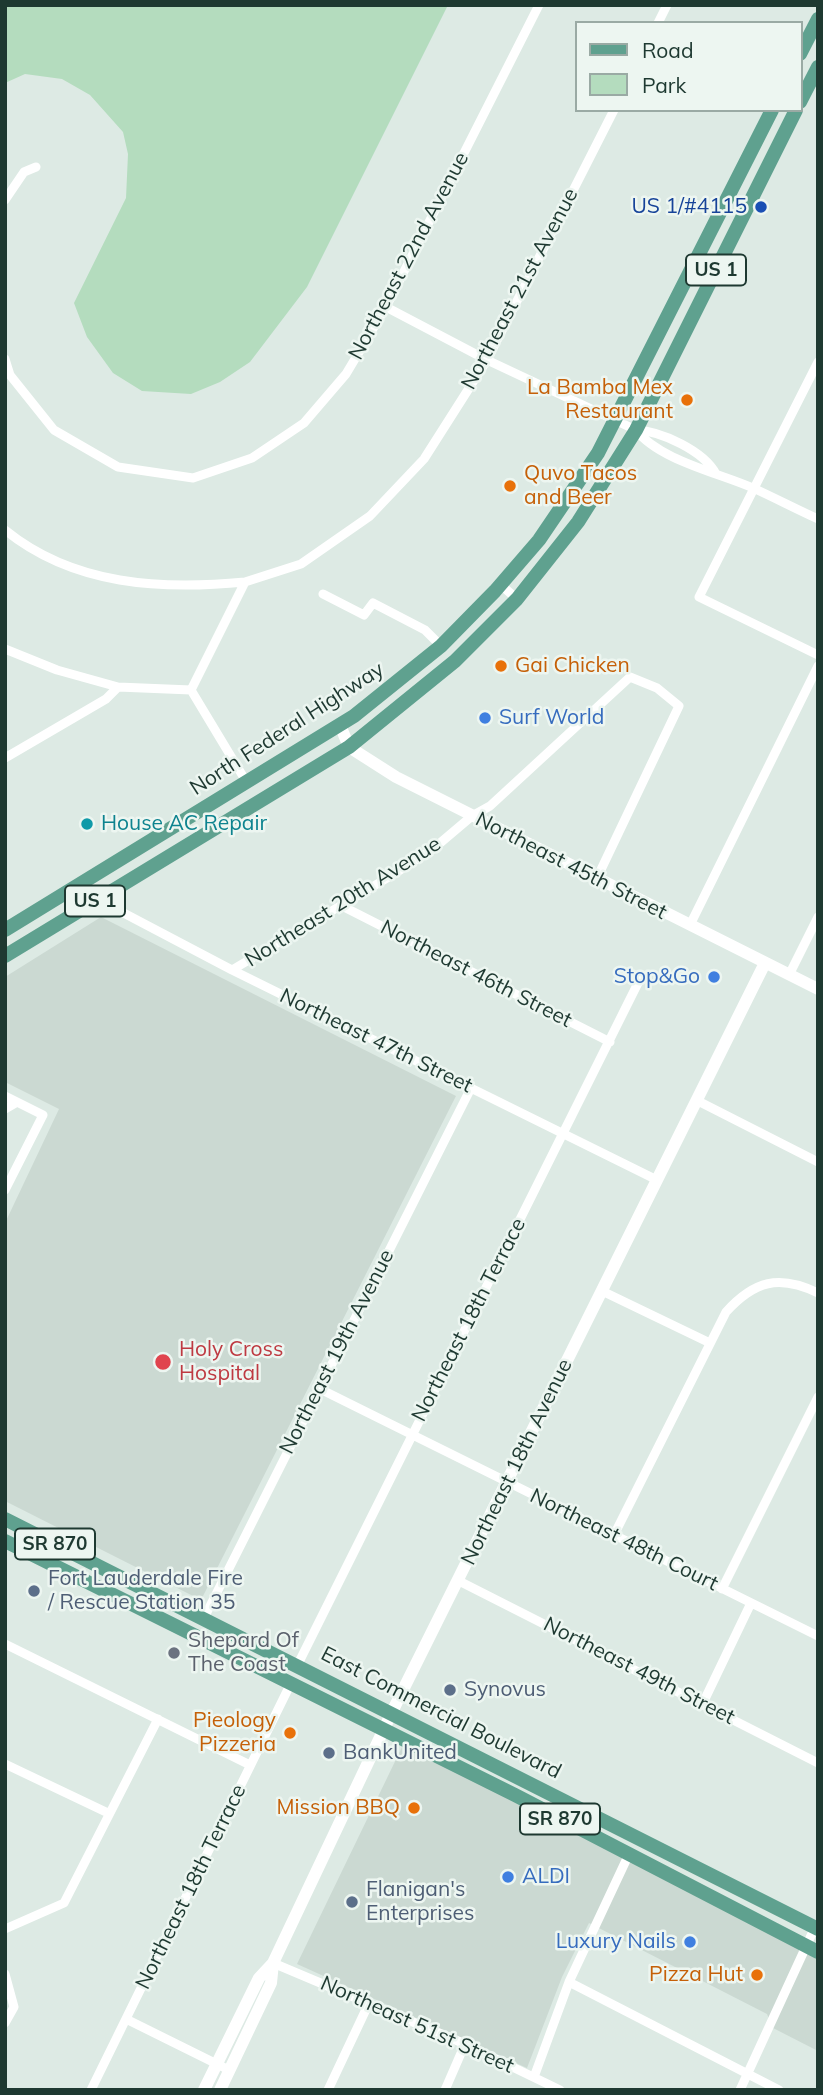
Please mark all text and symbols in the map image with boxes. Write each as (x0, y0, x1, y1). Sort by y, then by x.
legend (574, 21, 802, 112)
text: Road (642, 37, 693, 63)
text: Park (642, 72, 686, 98)
street label: Northeast 22nd Avenue (344, 148, 474, 364)
street label: Northeast 21st Avenue (456, 184, 584, 394)
place label: US 1/#4115 (632, 194, 747, 220)
marker: US 1/#4115 (753, 199, 769, 215)
road number: US 1 (686, 254, 746, 286)
place label: La Bamba Mex Restaurant (527, 375, 673, 425)
marker: La Bamba Mex Restaurant (679, 392, 695, 408)
place label: Quvo Tacos and Beer (524, 461, 637, 511)
marker: Quvo Tacos and Beer (502, 478, 518, 494)
place label: Gai Chicken (515, 653, 630, 679)
street label: North Federal Highway (185, 657, 389, 801)
marker: Gai Chicken (493, 658, 509, 674)
place label: Surf World (499, 705, 604, 731)
marker: Surf World (477, 710, 493, 726)
street label: Northeast 45th Street (471, 807, 671, 925)
place label: House AC Repair (101, 811, 267, 837)
marker: House AC Repair (79, 816, 95, 832)
street label: Northeast 20th Avenue (240, 831, 446, 973)
road number: US 1 (65, 886, 125, 917)
street label: Northeast 46th Street (376, 915, 576, 1033)
place label: Stop&Go (614, 964, 700, 990)
marker: Stop&Go (706, 969, 722, 985)
street label: Northeast 47th Street (276, 983, 476, 1099)
street label: Northeast 18th Terrace (407, 1214, 531, 1426)
street label: Northeast 19th Avenue (274, 1246, 400, 1458)
place label: Holy Cross Hospital (179, 1337, 283, 1387)
marker: Holy Cross Hospital (153, 1352, 173, 1372)
street label: Northeast 18th Avenue (456, 1355, 578, 1569)
street label: Northeast 48th Court (526, 1483, 722, 1597)
road number: SR 870 (15, 1528, 95, 1560)
place label: Fort Lauderdale Fire / Rescue Station 35 (48, 1566, 243, 1616)
marker: Fort Lauderdale Fire / Rescue Station 35 (26, 1583, 42, 1599)
street label: Northeast 49th Street (539, 1612, 739, 1730)
place label: Shepard Of The Coast (188, 1628, 299, 1678)
street label: East Commercial Boulevard (317, 1641, 565, 1785)
marker: Shepard Of The Coast (166, 1645, 182, 1661)
place label: Synovus (464, 1677, 546, 1703)
marker: Synovus (442, 1682, 458, 1698)
place label: Pieology Pizzeria (193, 1708, 276, 1758)
marker: Pieology Pizzeria (282, 1725, 298, 1741)
place label: BankUnited (343, 1740, 457, 1766)
marker: BankUnited (321, 1745, 337, 1761)
street label: Northeast 18th Terrace (130, 1780, 252, 1994)
place label: Mission BBQ (277, 1795, 400, 1821)
marker: Mission BBQ (406, 1800, 422, 1816)
road number: SR 870 (520, 1803, 600, 1834)
place label: ALDI (522, 1864, 570, 1890)
marker: ALDI (500, 1869, 516, 1885)
place label: Flanigan's Enterprises (366, 1877, 474, 1927)
marker: Flanigan's Enterprises (344, 1894, 360, 1910)
place label: Luxury Nails (556, 1929, 676, 1955)
marker: Luxury Nails (682, 1934, 698, 1950)
place label: Pizza Hut (649, 1962, 743, 1988)
marker: Pizza Hut (749, 1967, 765, 1983)
street label: Northeast 51st Street (316, 1971, 518, 2079)

